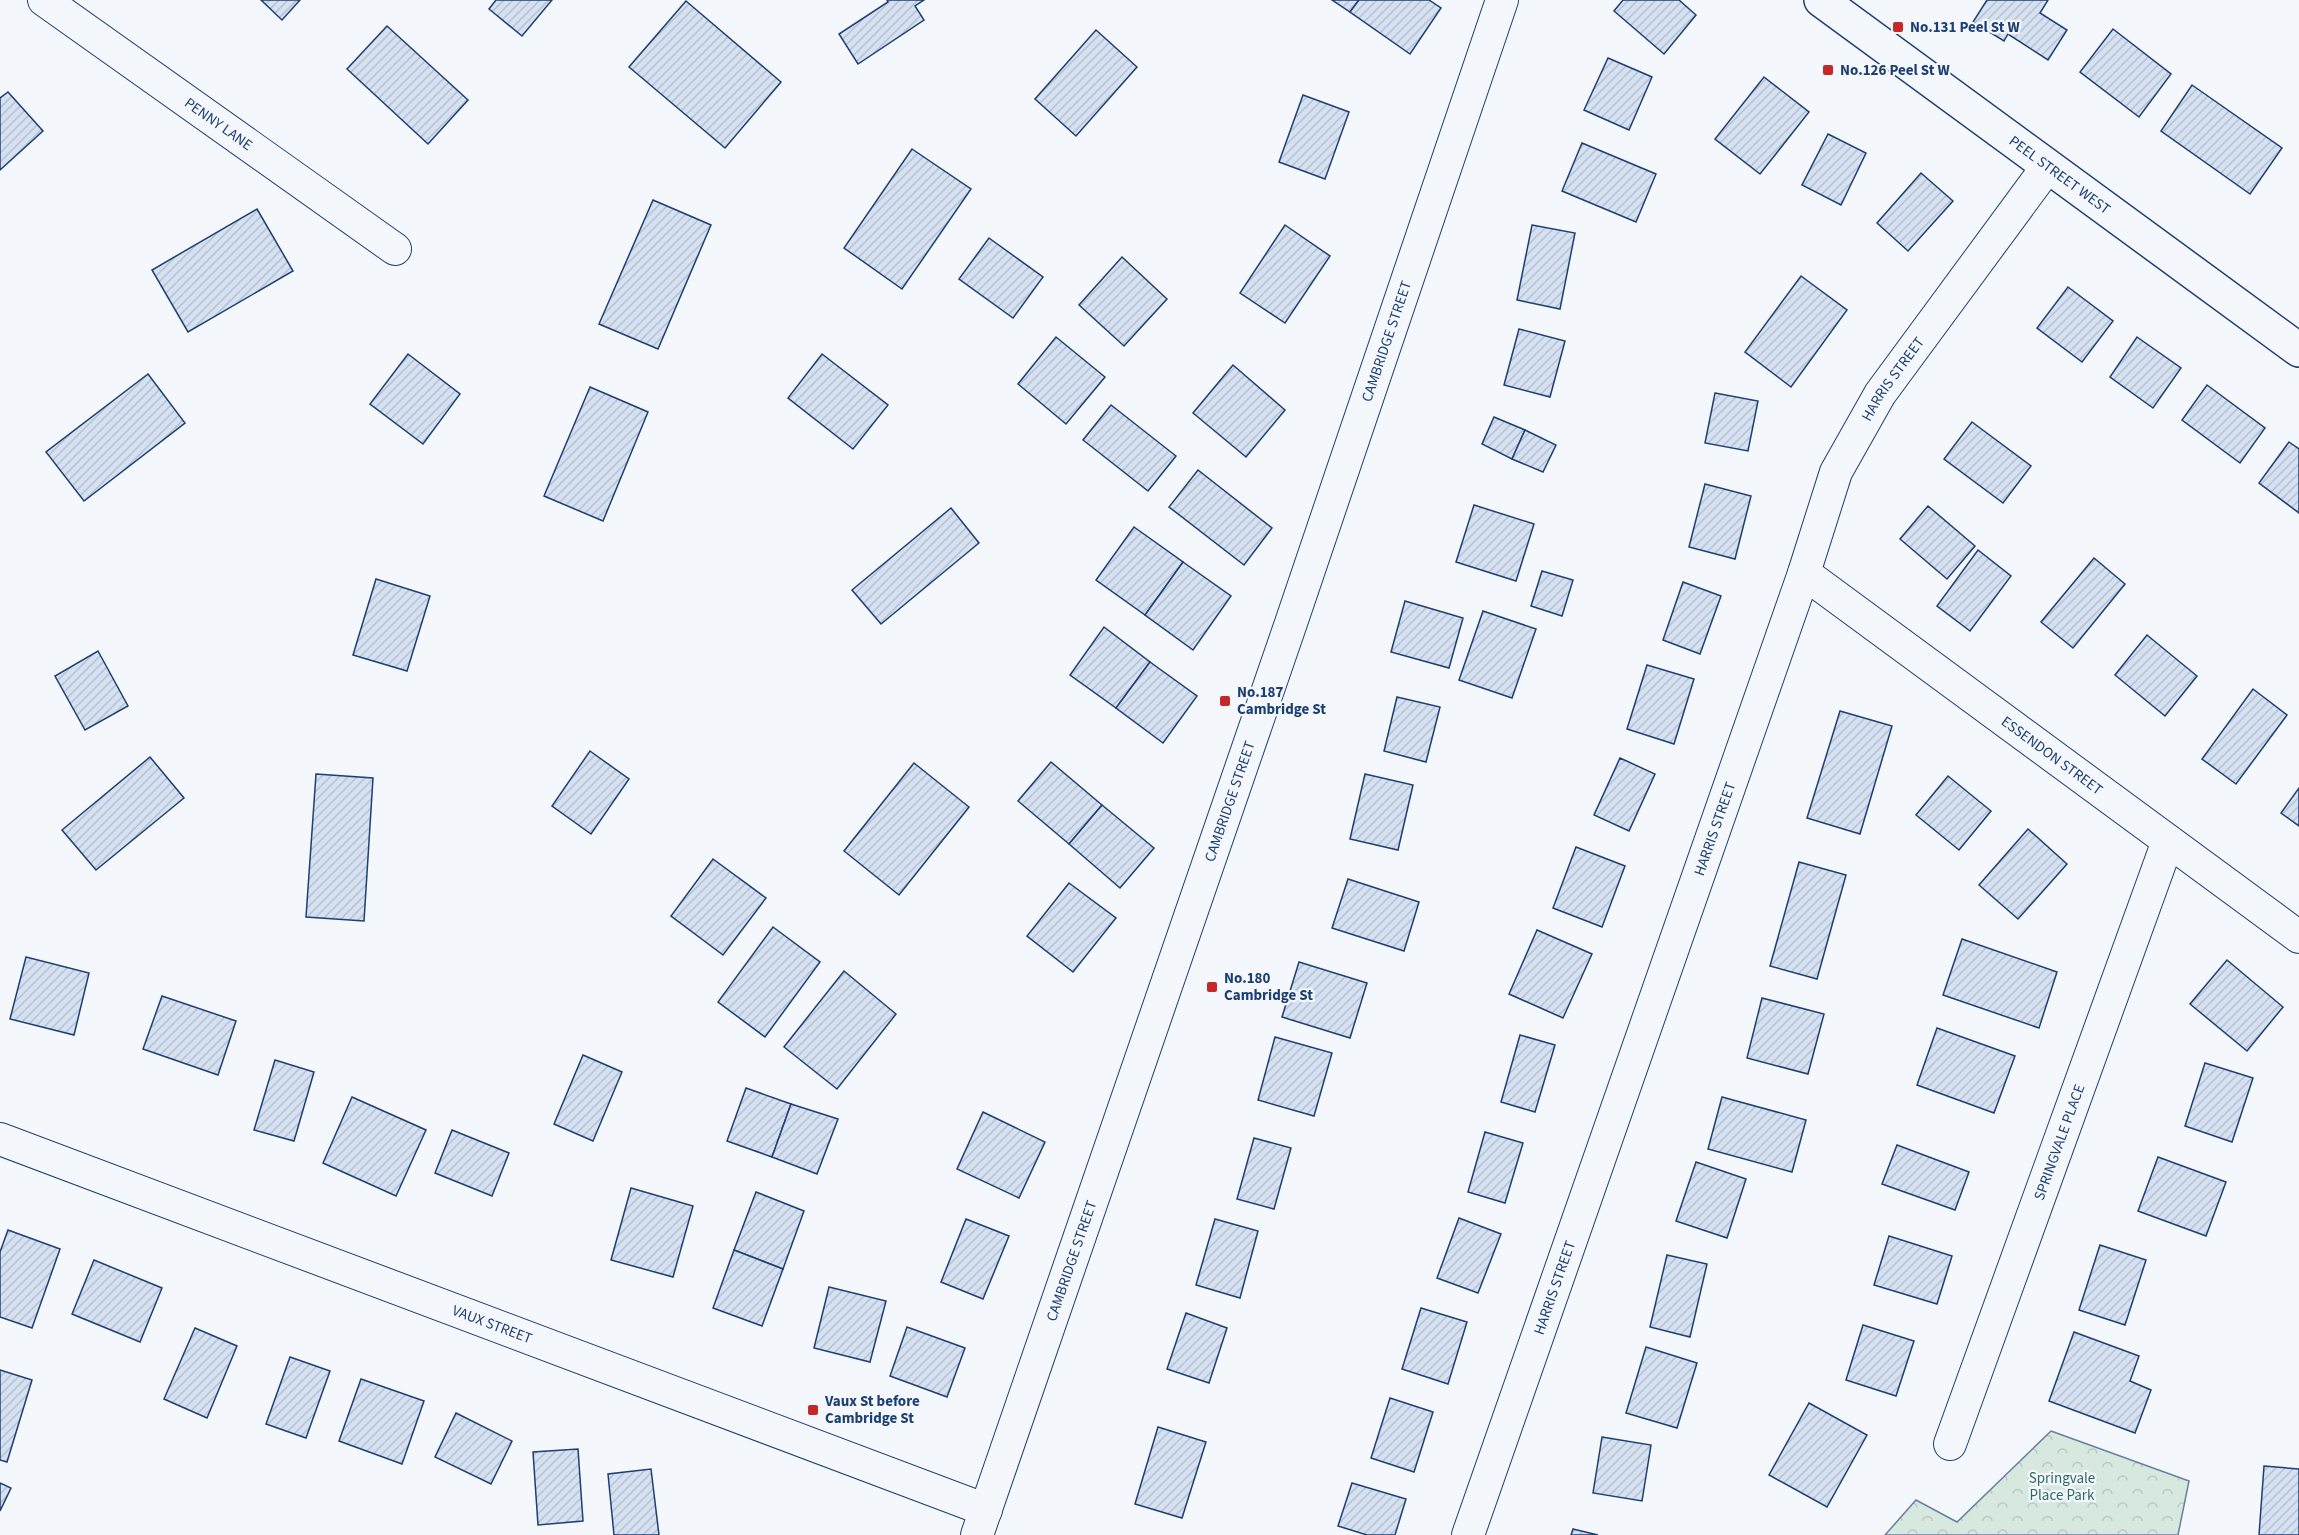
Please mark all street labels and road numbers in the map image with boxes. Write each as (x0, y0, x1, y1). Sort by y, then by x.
street label: PENNY LANE (180, 93, 257, 156)
street label: PEEL STREET WEST (2004, 131, 2115, 220)
street label: CAMBRIDGE STREET (1357, 278, 1417, 405)
street label: HARRIS STREET (1857, 333, 1930, 425)
street label: ESSENDON STREET (1997, 711, 2107, 800)
street label: CAMBRIDGE STREET (1200, 738, 1261, 865)
street label: HARRIS STREET (1689, 779, 1741, 879)
street label: SPRINGVALE PLACE (2029, 1081, 2090, 1203)
street label: CAMBRIDGE STREET (1041, 1198, 1102, 1324)
street label: HARRIS STREET (1529, 1238, 1581, 1338)
street label: VAUX STREET (449, 1300, 535, 1349)

